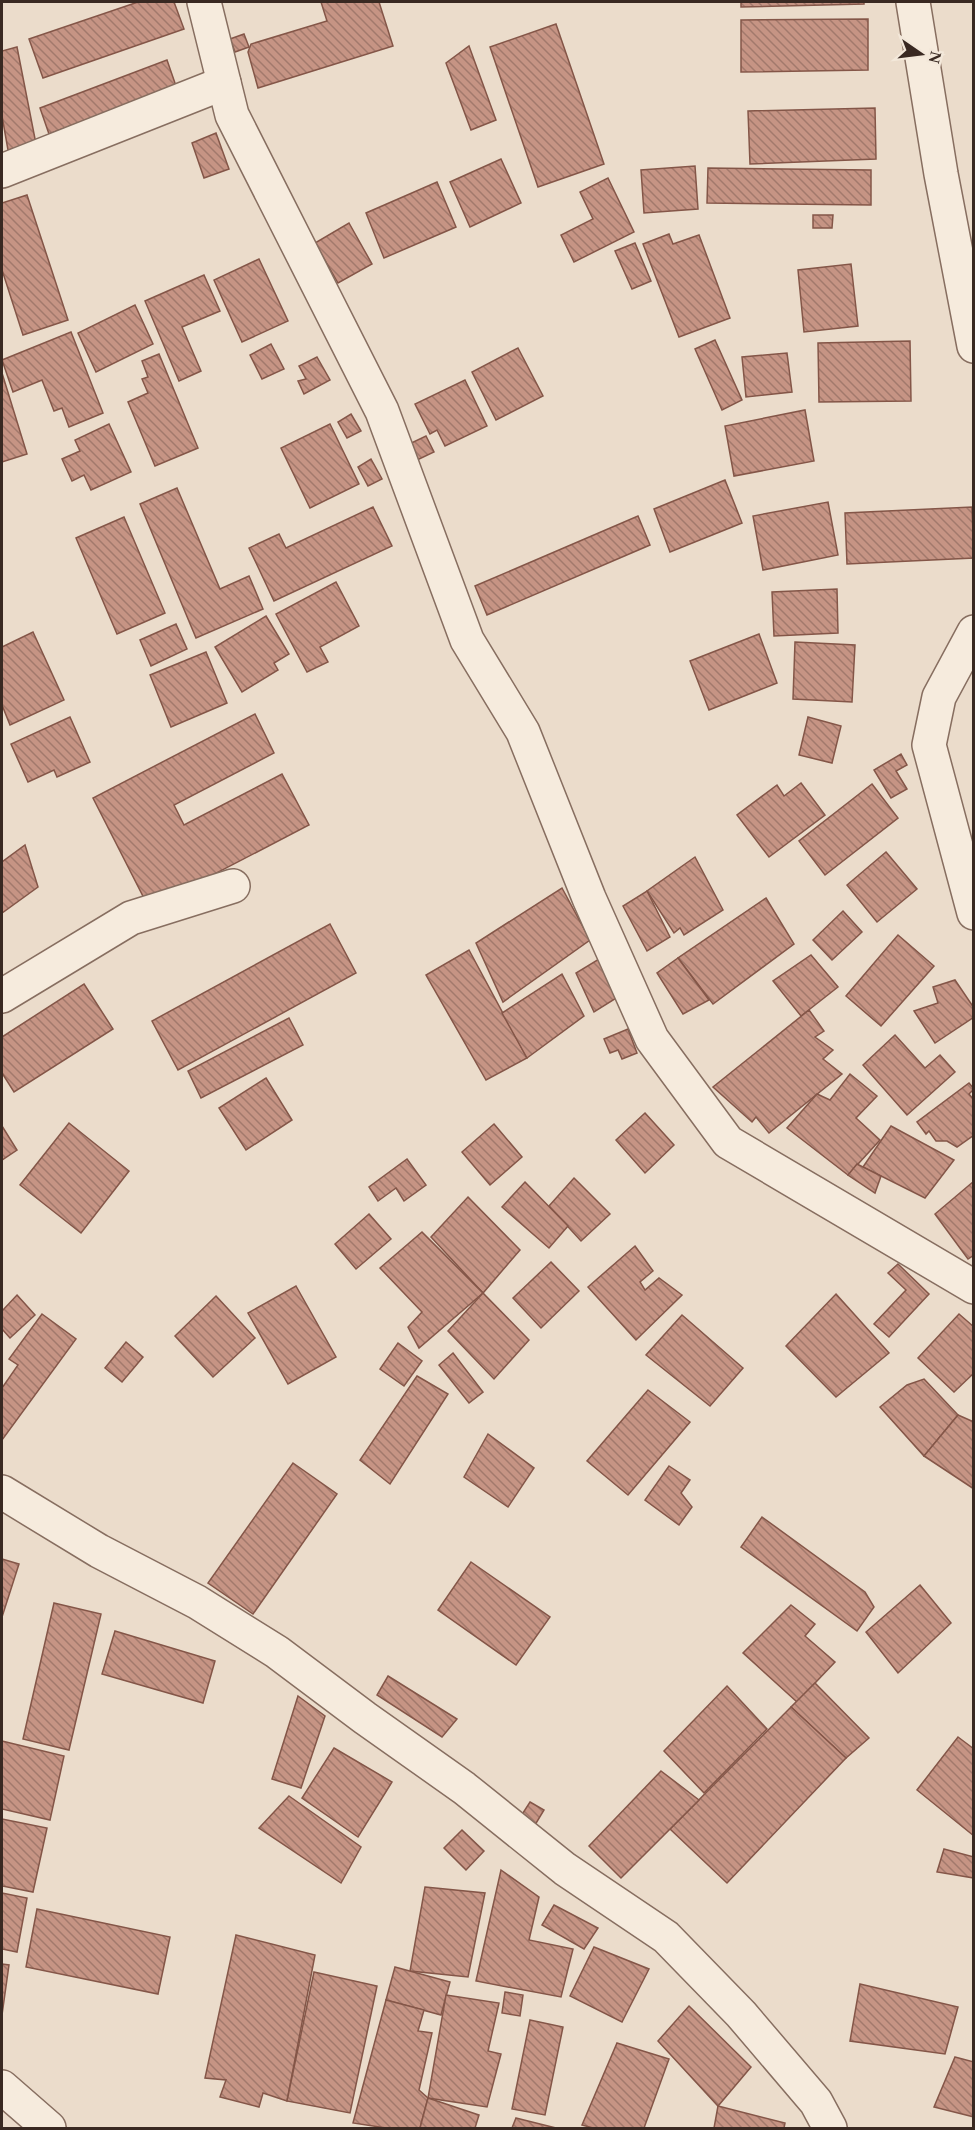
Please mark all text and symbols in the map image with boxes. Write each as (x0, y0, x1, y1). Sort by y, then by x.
north arrow (891, 24, 951, 84)
text: N (925, 50, 945, 66)

